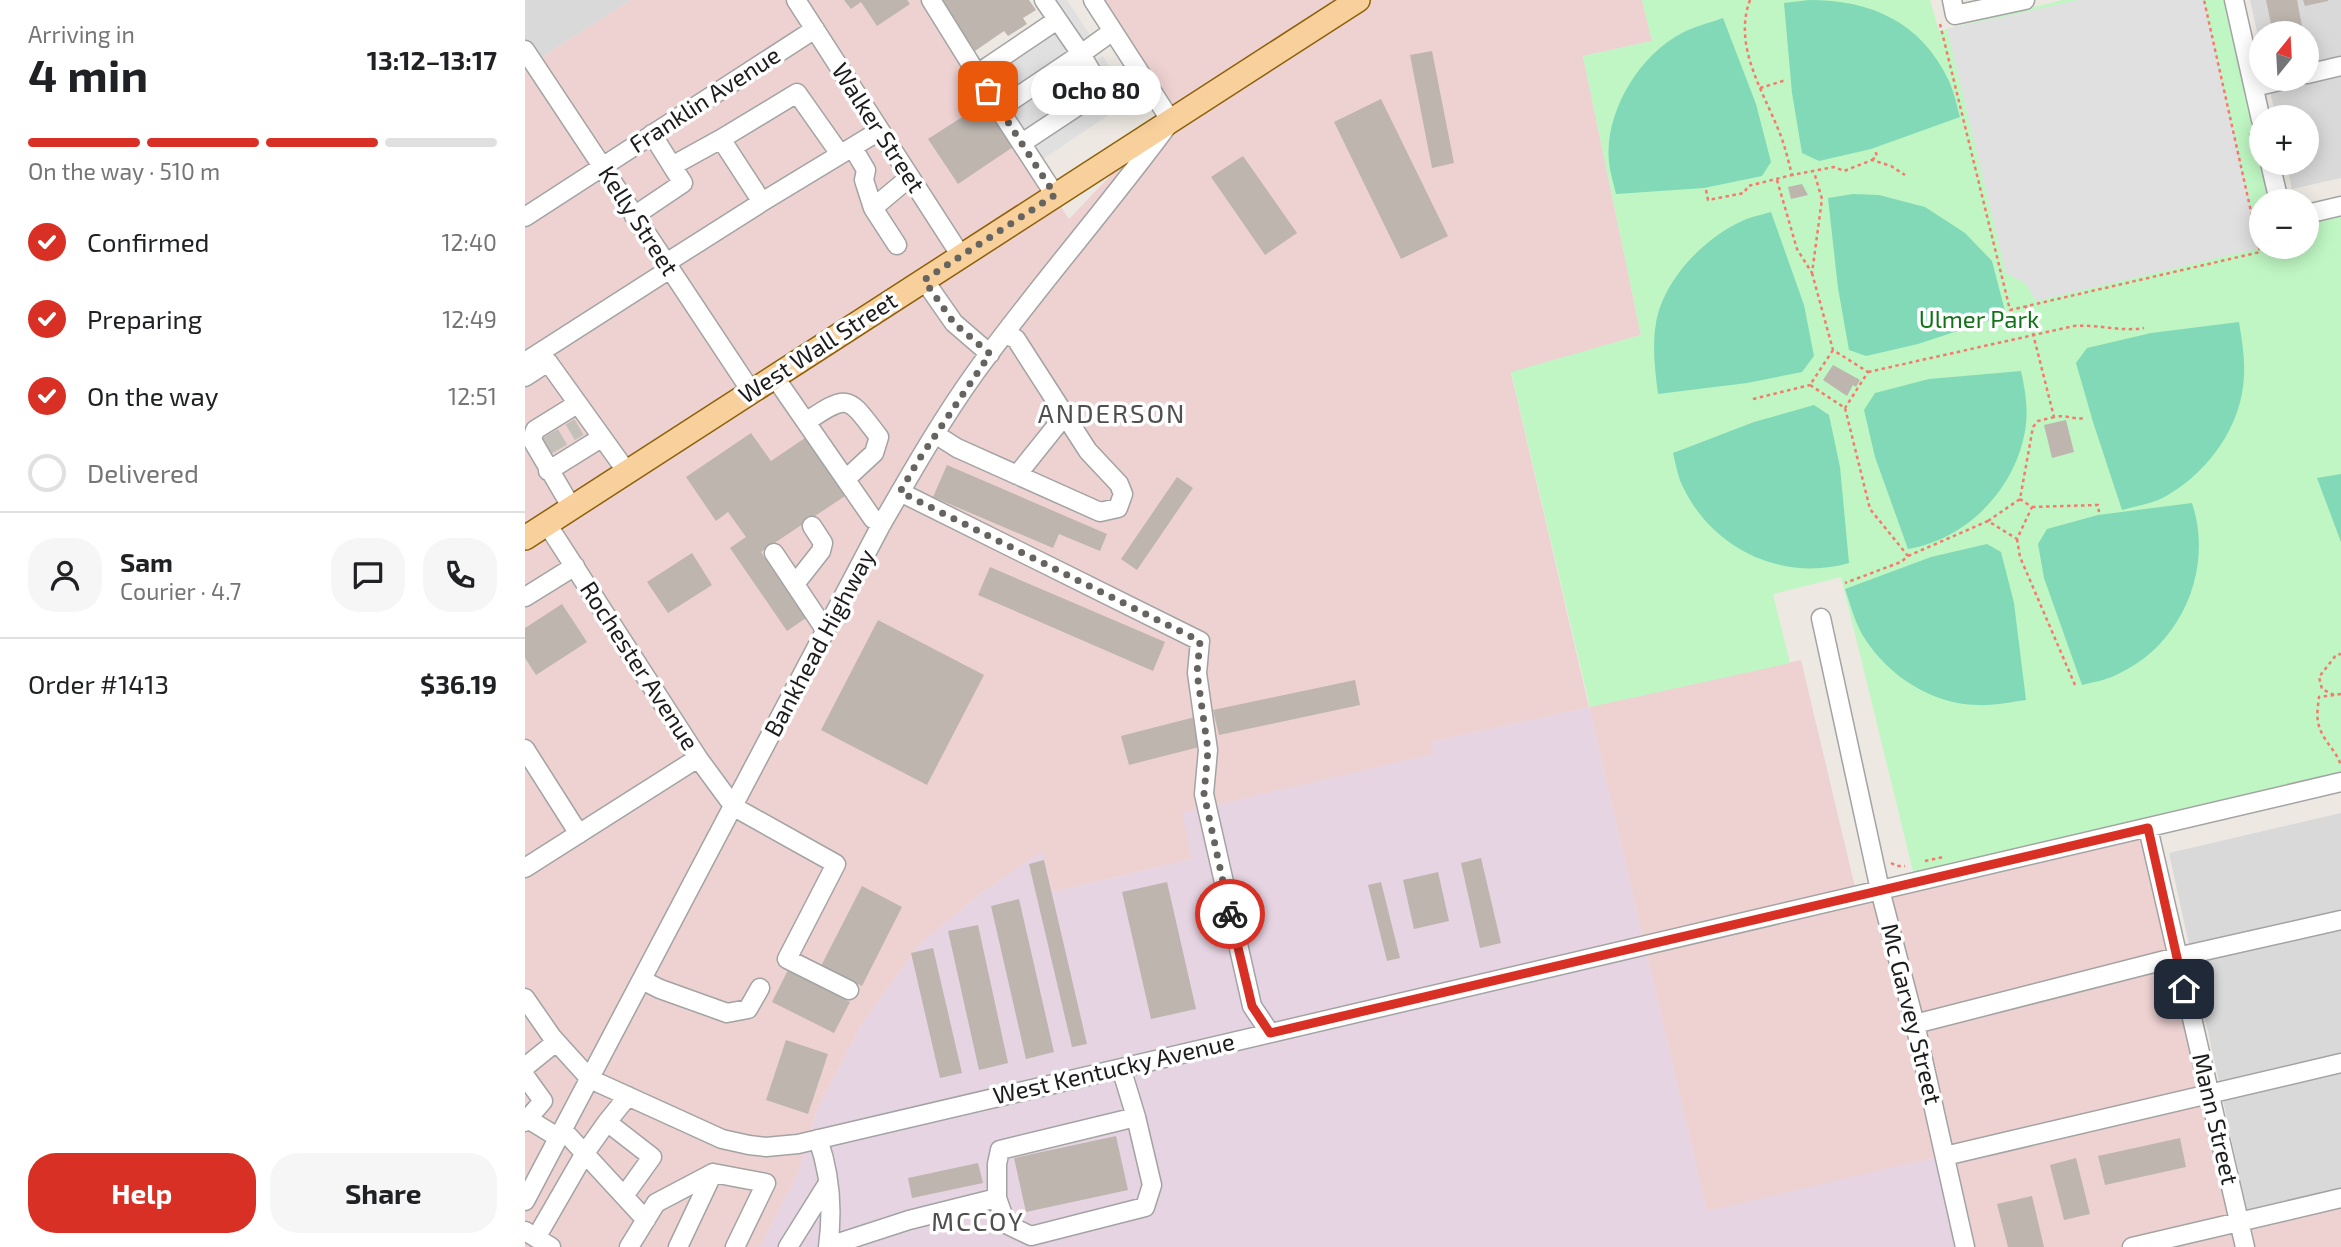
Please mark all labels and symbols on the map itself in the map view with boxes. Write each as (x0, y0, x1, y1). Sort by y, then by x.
north arrow (2249, 21, 2319, 91)
street label: Franklin Avenue (623, 39, 785, 158)
street label: Walker Street (827, 57, 932, 197)
pin (958, 61, 1018, 121)
callout: Ocho 80 (1030, 66, 1159, 116)
street label: Kelly Street (593, 160, 685, 280)
street label: West Wall Street (733, 285, 902, 409)
park label: Ulmer Park (1919, 304, 2039, 333)
district label: ANDERSON (1038, 397, 1186, 428)
street label: Bankhead Highway (757, 543, 880, 741)
street label: Rochester Avenue (575, 575, 706, 755)
courier (1195, 879, 1265, 949)
street label: Mc Garvey Street (1876, 920, 1949, 1107)
pin (2154, 959, 2214, 1019)
street label: West Kentucky Avenue (990, 1026, 1237, 1109)
street label: Mann Street (2187, 1050, 2246, 1187)
district label: MCCOY (931, 1205, 1025, 1236)

